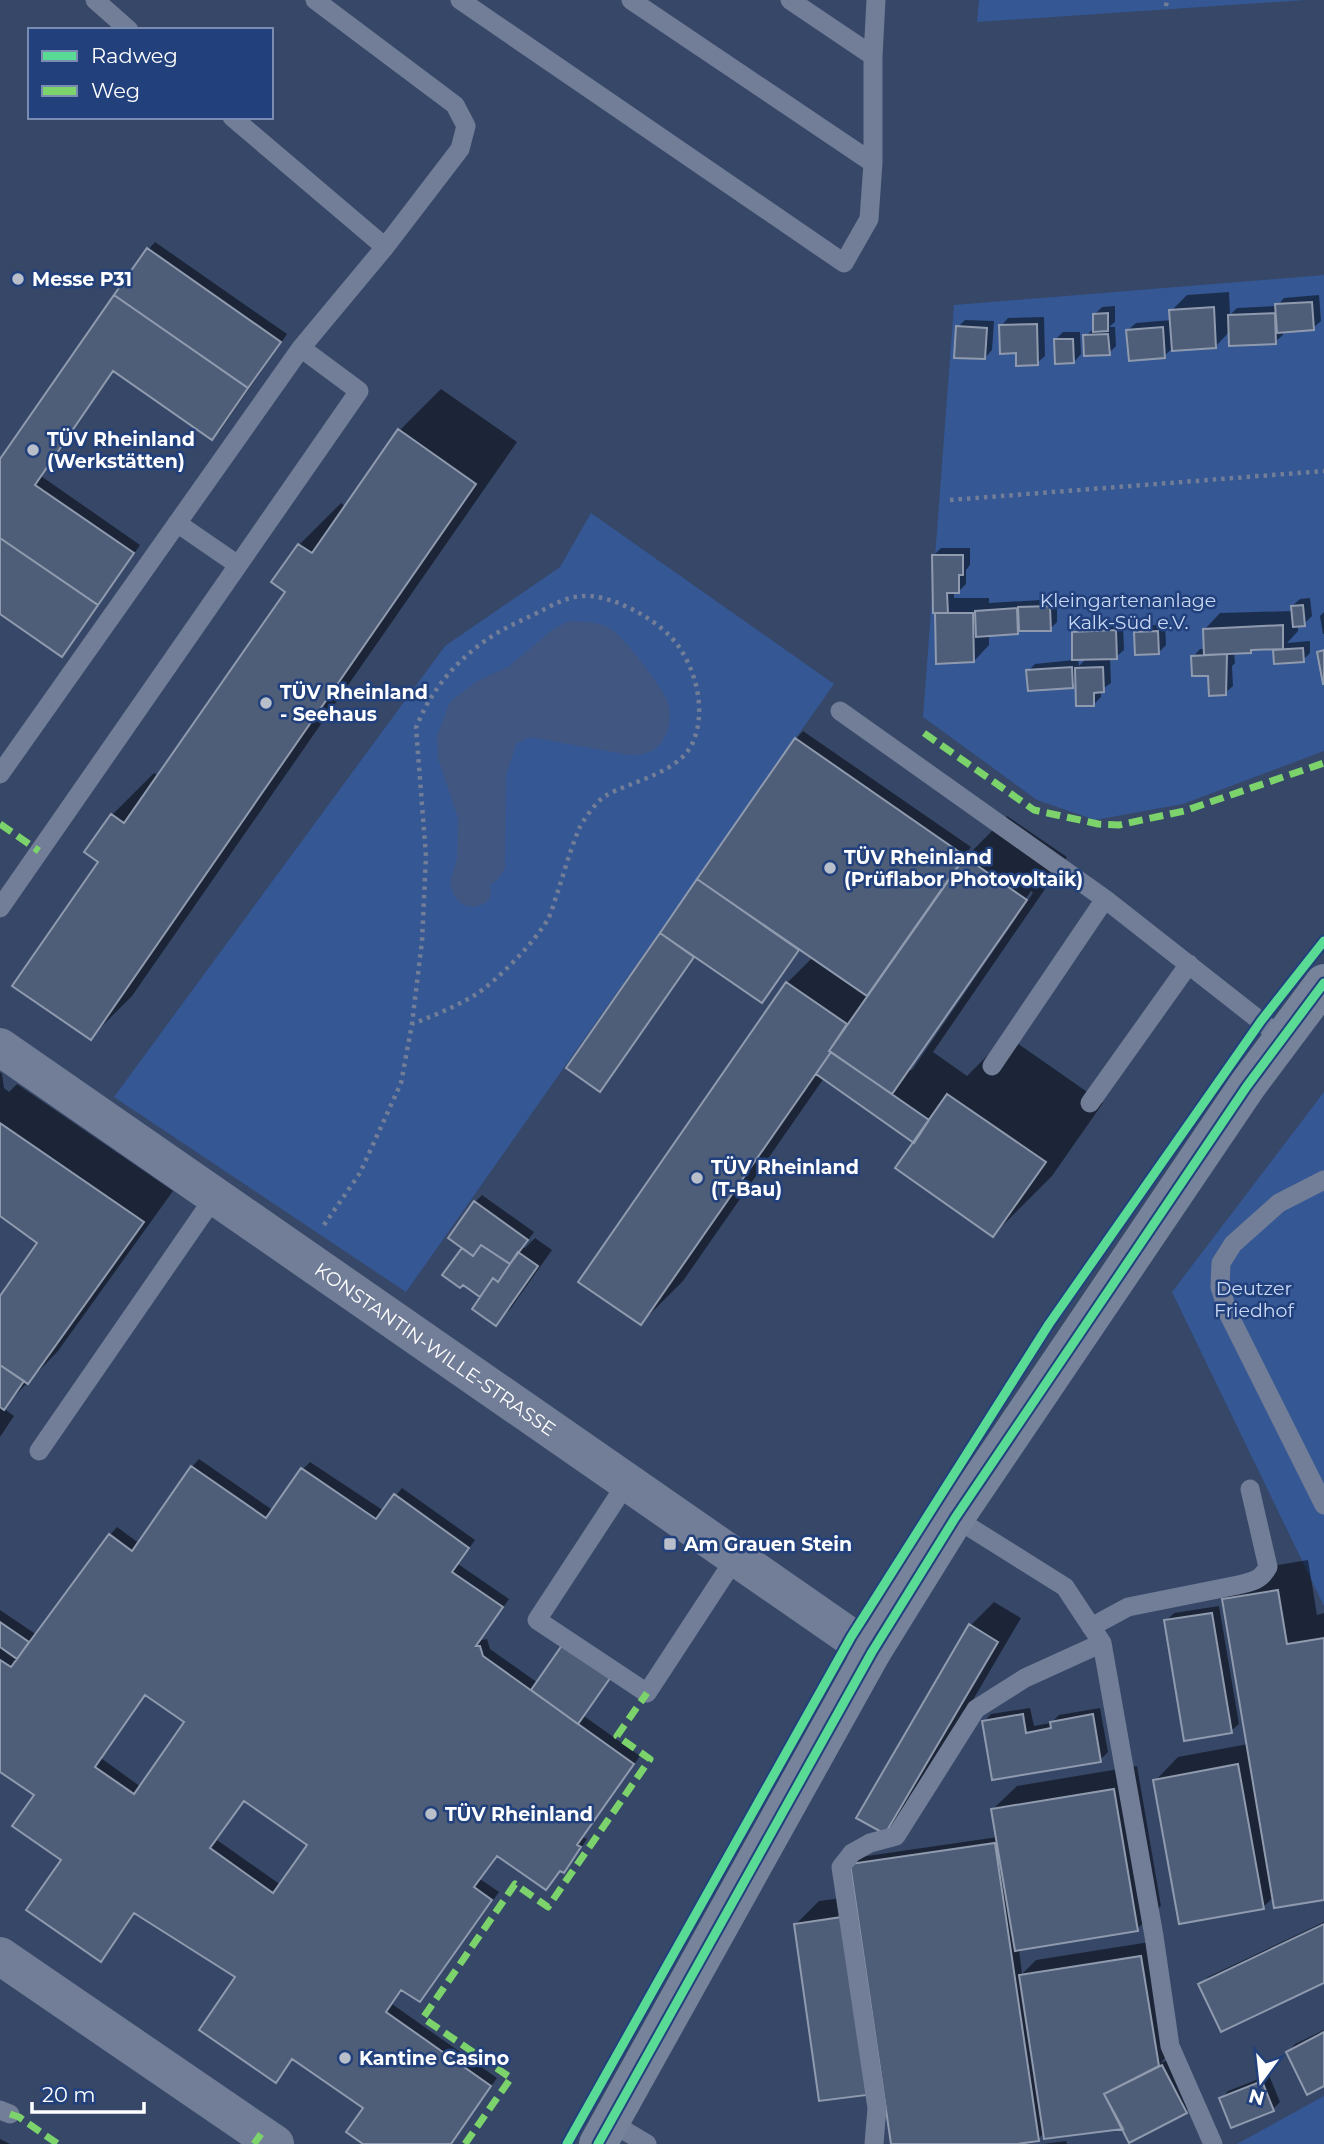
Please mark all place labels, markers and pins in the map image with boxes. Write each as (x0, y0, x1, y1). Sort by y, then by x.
place label: Messe P31 (32, 268, 132, 291)
marker: Messe P31 (10, 271, 26, 287)
place label: TÜV Rheinland (Werkstätten) (47, 428, 195, 473)
marker: TÜV Rheinland (Werkstätten) (25, 442, 41, 458)
place label: TÜV Rheinland - Seehaus (280, 681, 428, 726)
marker: TÜV Rheinland - Seehaus (258, 695, 274, 711)
place label: TÜV Rheinland (Prüflabor Photovoltaik) (844, 846, 1083, 891)
marker: TÜV Rheinland (Prüflabor Photovoltaik) (822, 860, 838, 876)
place label: TÜV Rheinland (T-Bau) (711, 1156, 859, 1201)
marker: TÜV Rheinland (T-Bau) (689, 1170, 705, 1186)
place label: Am Grauen Stein (683, 1533, 852, 1556)
marker: Am Grauen Stein (662, 1536, 678, 1552)
place label: TÜV Rheinland (445, 1803, 593, 1826)
marker: TÜV Rheinland (423, 1806, 439, 1822)
place label: Kantine Casino (359, 2047, 509, 2070)
marker: Kantine Casino (337, 2050, 353, 2066)

